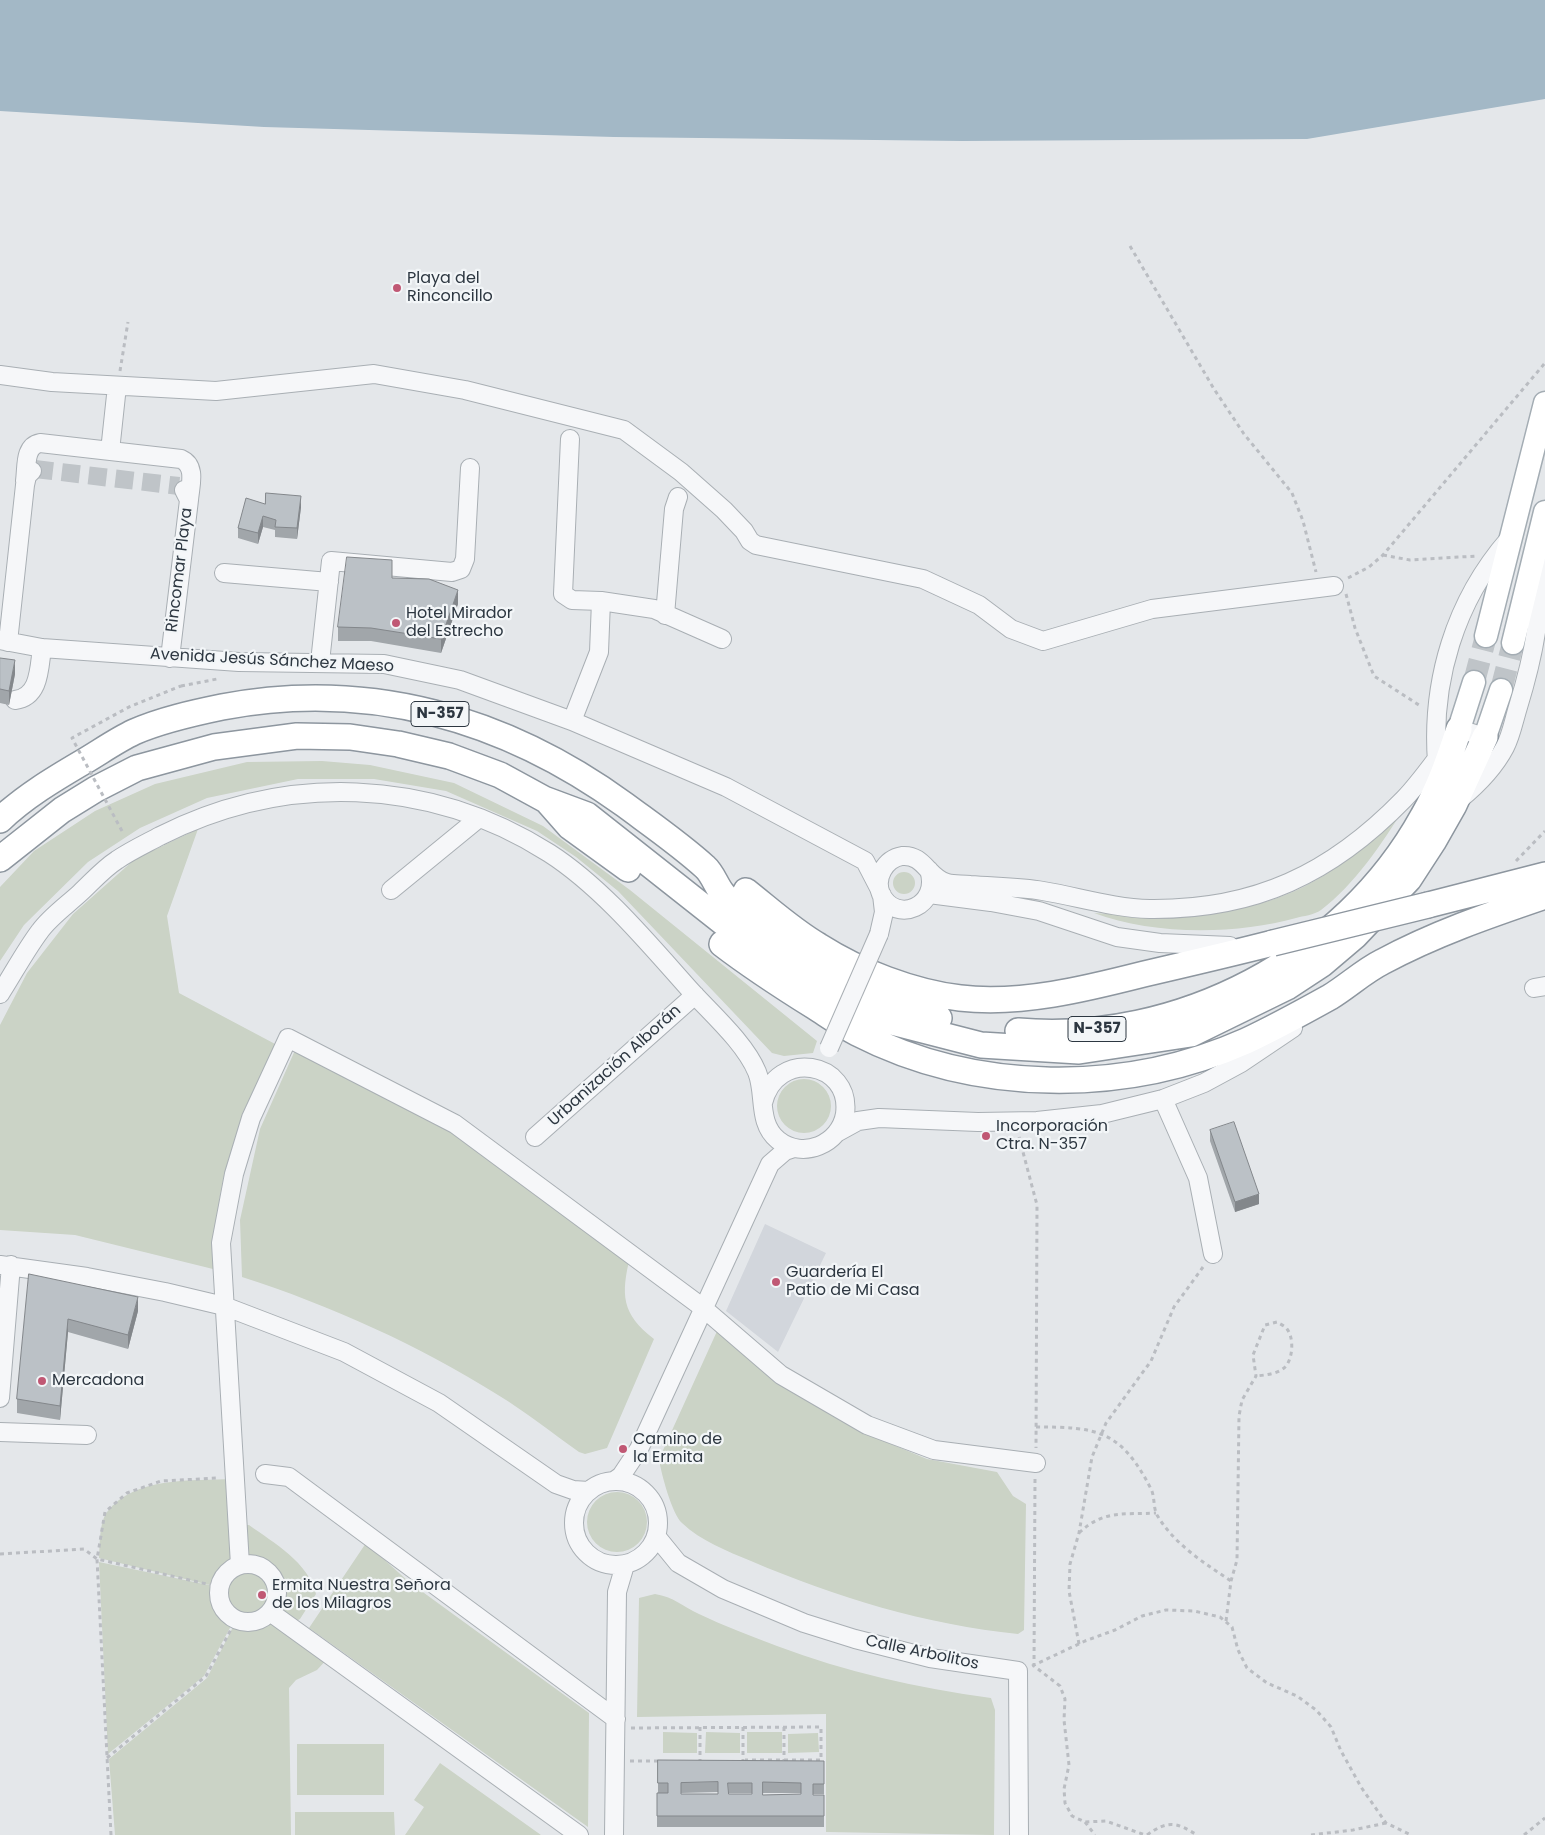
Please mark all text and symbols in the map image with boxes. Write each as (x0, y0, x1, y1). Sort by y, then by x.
place label: Playa del Rinconcillo (407, 269, 493, 307)
marker: Playa del Rinconcillo (391, 282, 403, 294)
street label: Rincomar Playa (163, 507, 197, 633)
place label: Hotel Mirador del Estrecho (406, 604, 513, 642)
marker: Hotel Mirador del Estrecho (390, 617, 402, 629)
street label: Avenida Jesús Sánchez Maeso (149, 645, 395, 677)
road number: N-357 (411, 702, 469, 726)
street label: Urbanización Alborán (545, 1001, 685, 1131)
road number: N-357 (1068, 1016, 1126, 1042)
place label: Incorporación Ctra. N-357 (996, 1117, 1108, 1155)
marker: Incorporación Ctra. N-357 (980, 1130, 992, 1142)
place label: Guardería El Patio de Mi Casa (786, 1263, 920, 1301)
marker: Guardería El Patio de Mi Casa (770, 1276, 782, 1288)
place label: Mercadona (52, 1371, 144, 1391)
marker: Mercadona (36, 1375, 48, 1387)
place label: Camino de la Ermita (633, 1430, 722, 1468)
marker: Camino de la Ermita (617, 1443, 629, 1455)
place label: Ermita Nuestra Señora de los Milagros (272, 1576, 451, 1614)
marker: Ermita Nuestra Señora de los Milagros (256, 1589, 268, 1601)
street label: Calle Arbolitos (864, 1632, 980, 1674)

